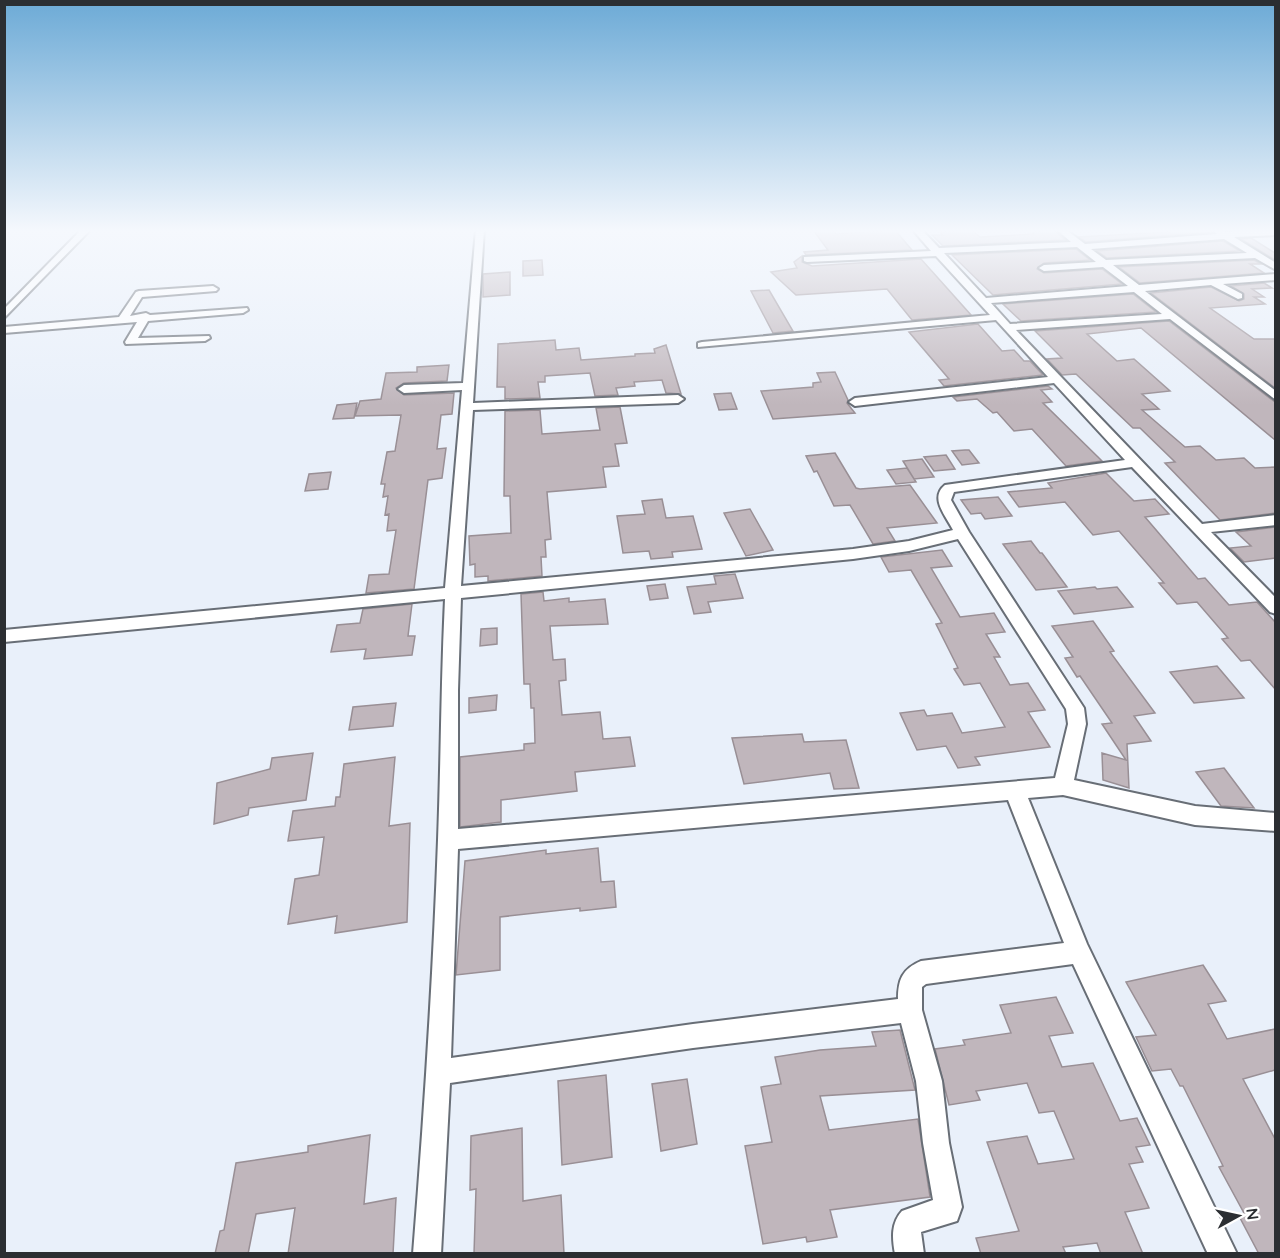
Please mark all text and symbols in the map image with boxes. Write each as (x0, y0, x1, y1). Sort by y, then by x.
north arrow (1208, 1186, 1268, 1246)
text: N (1242, 1207, 1264, 1221)

